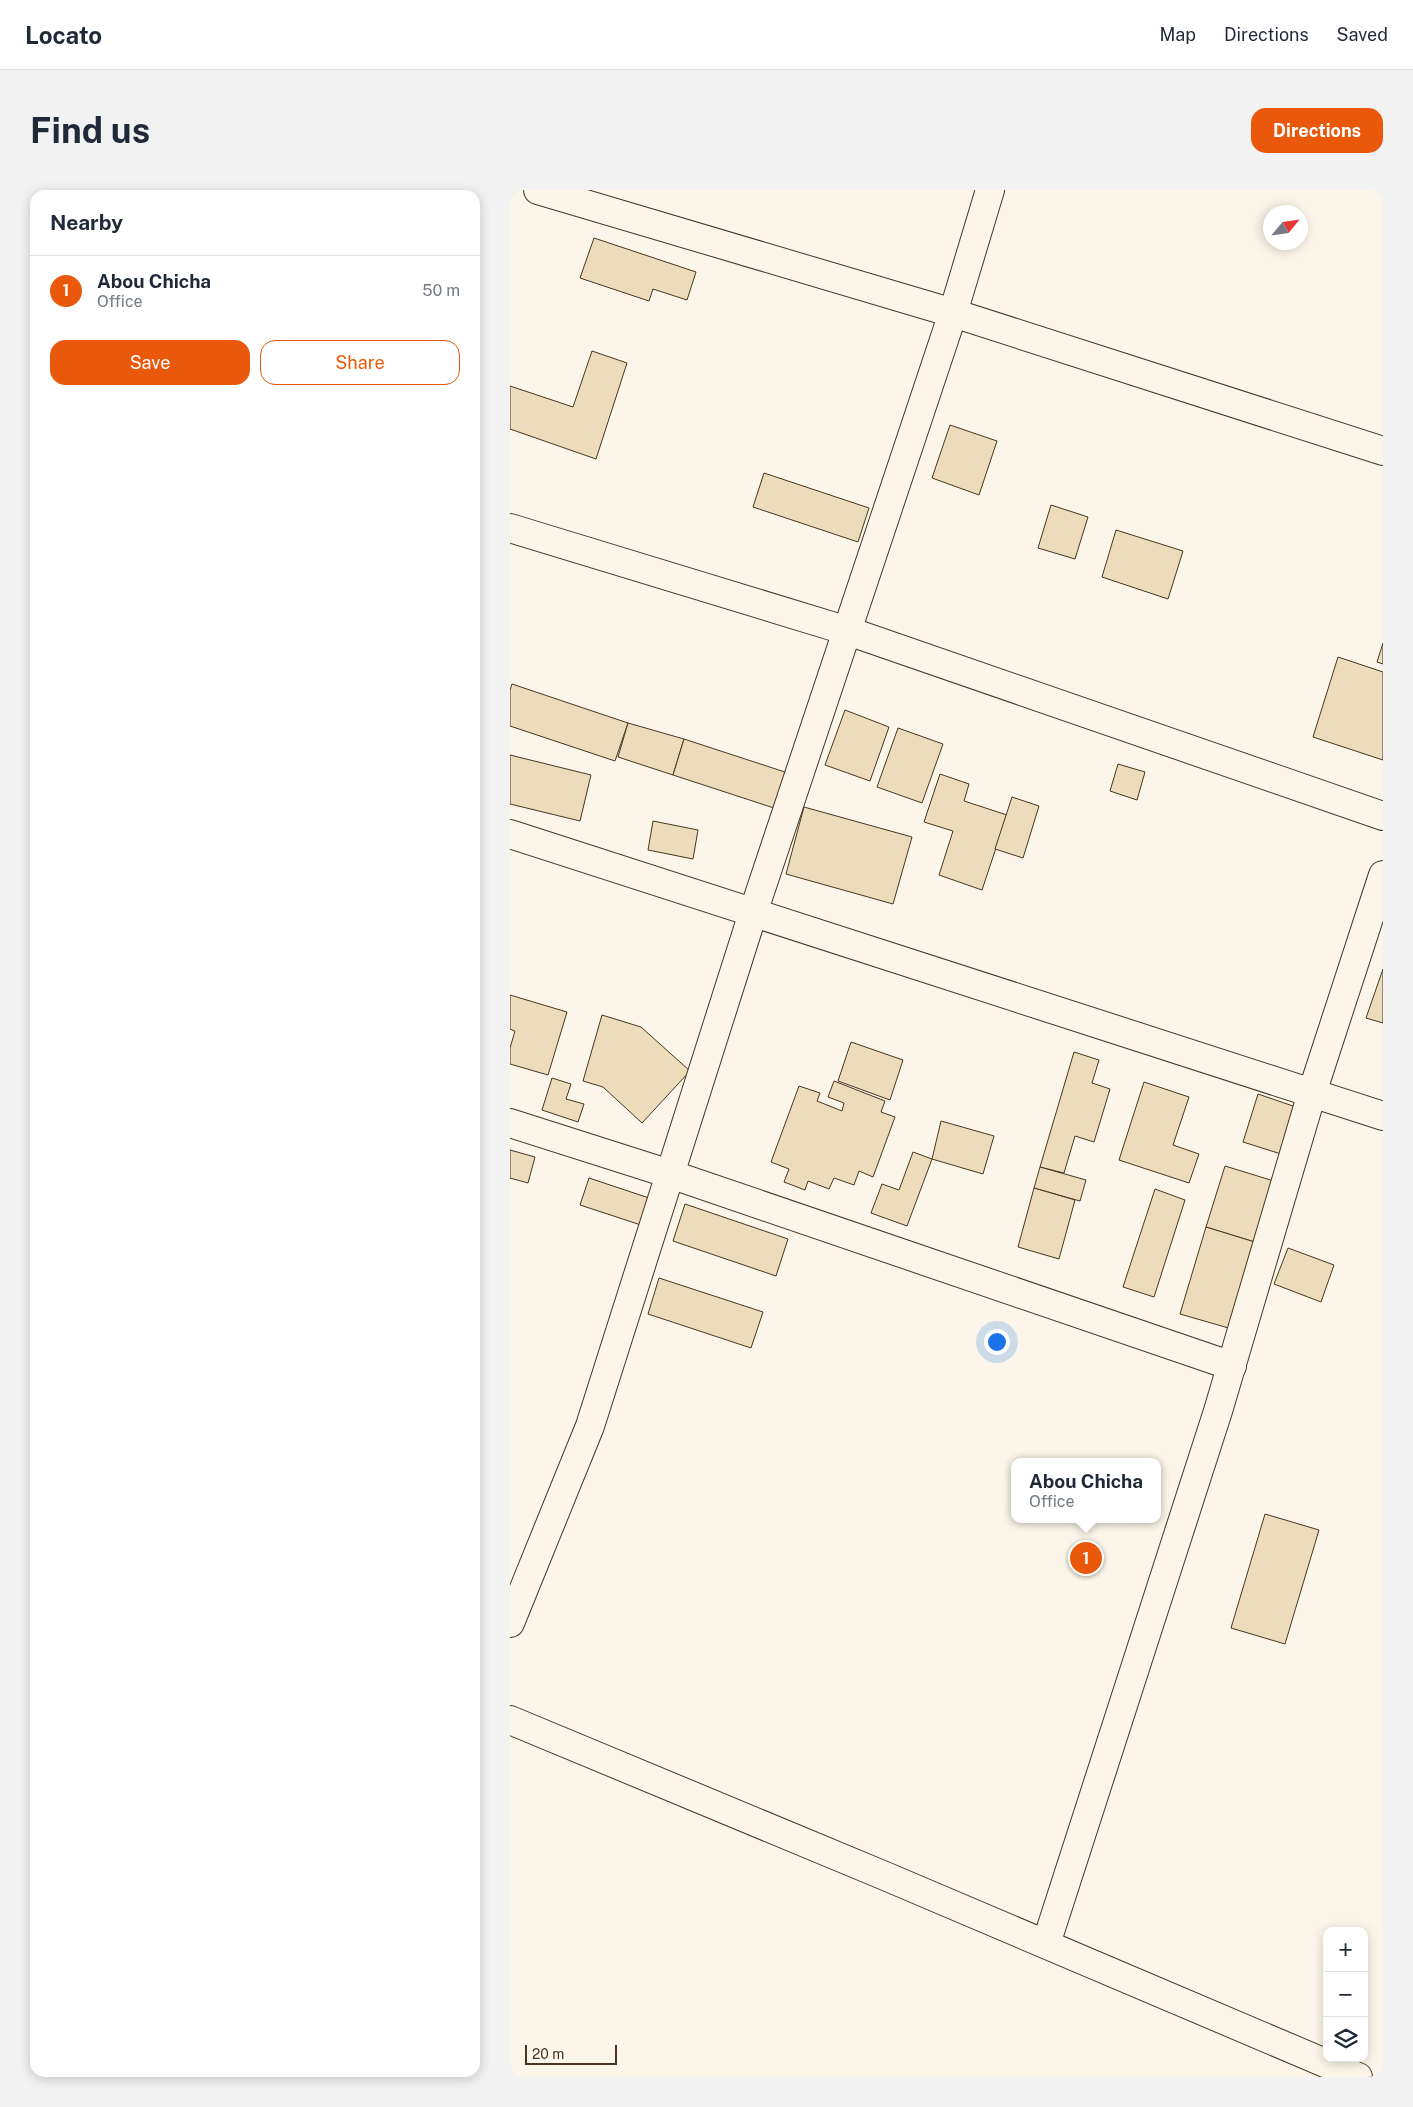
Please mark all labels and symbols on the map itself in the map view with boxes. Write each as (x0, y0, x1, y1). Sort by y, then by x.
north arrow (1263, 205, 1308, 250)
your location (984, 1329, 1010, 1355)
pin: 1 (1070, 1539, 1102, 1577)
scale bar (525, 2042, 618, 2065)

